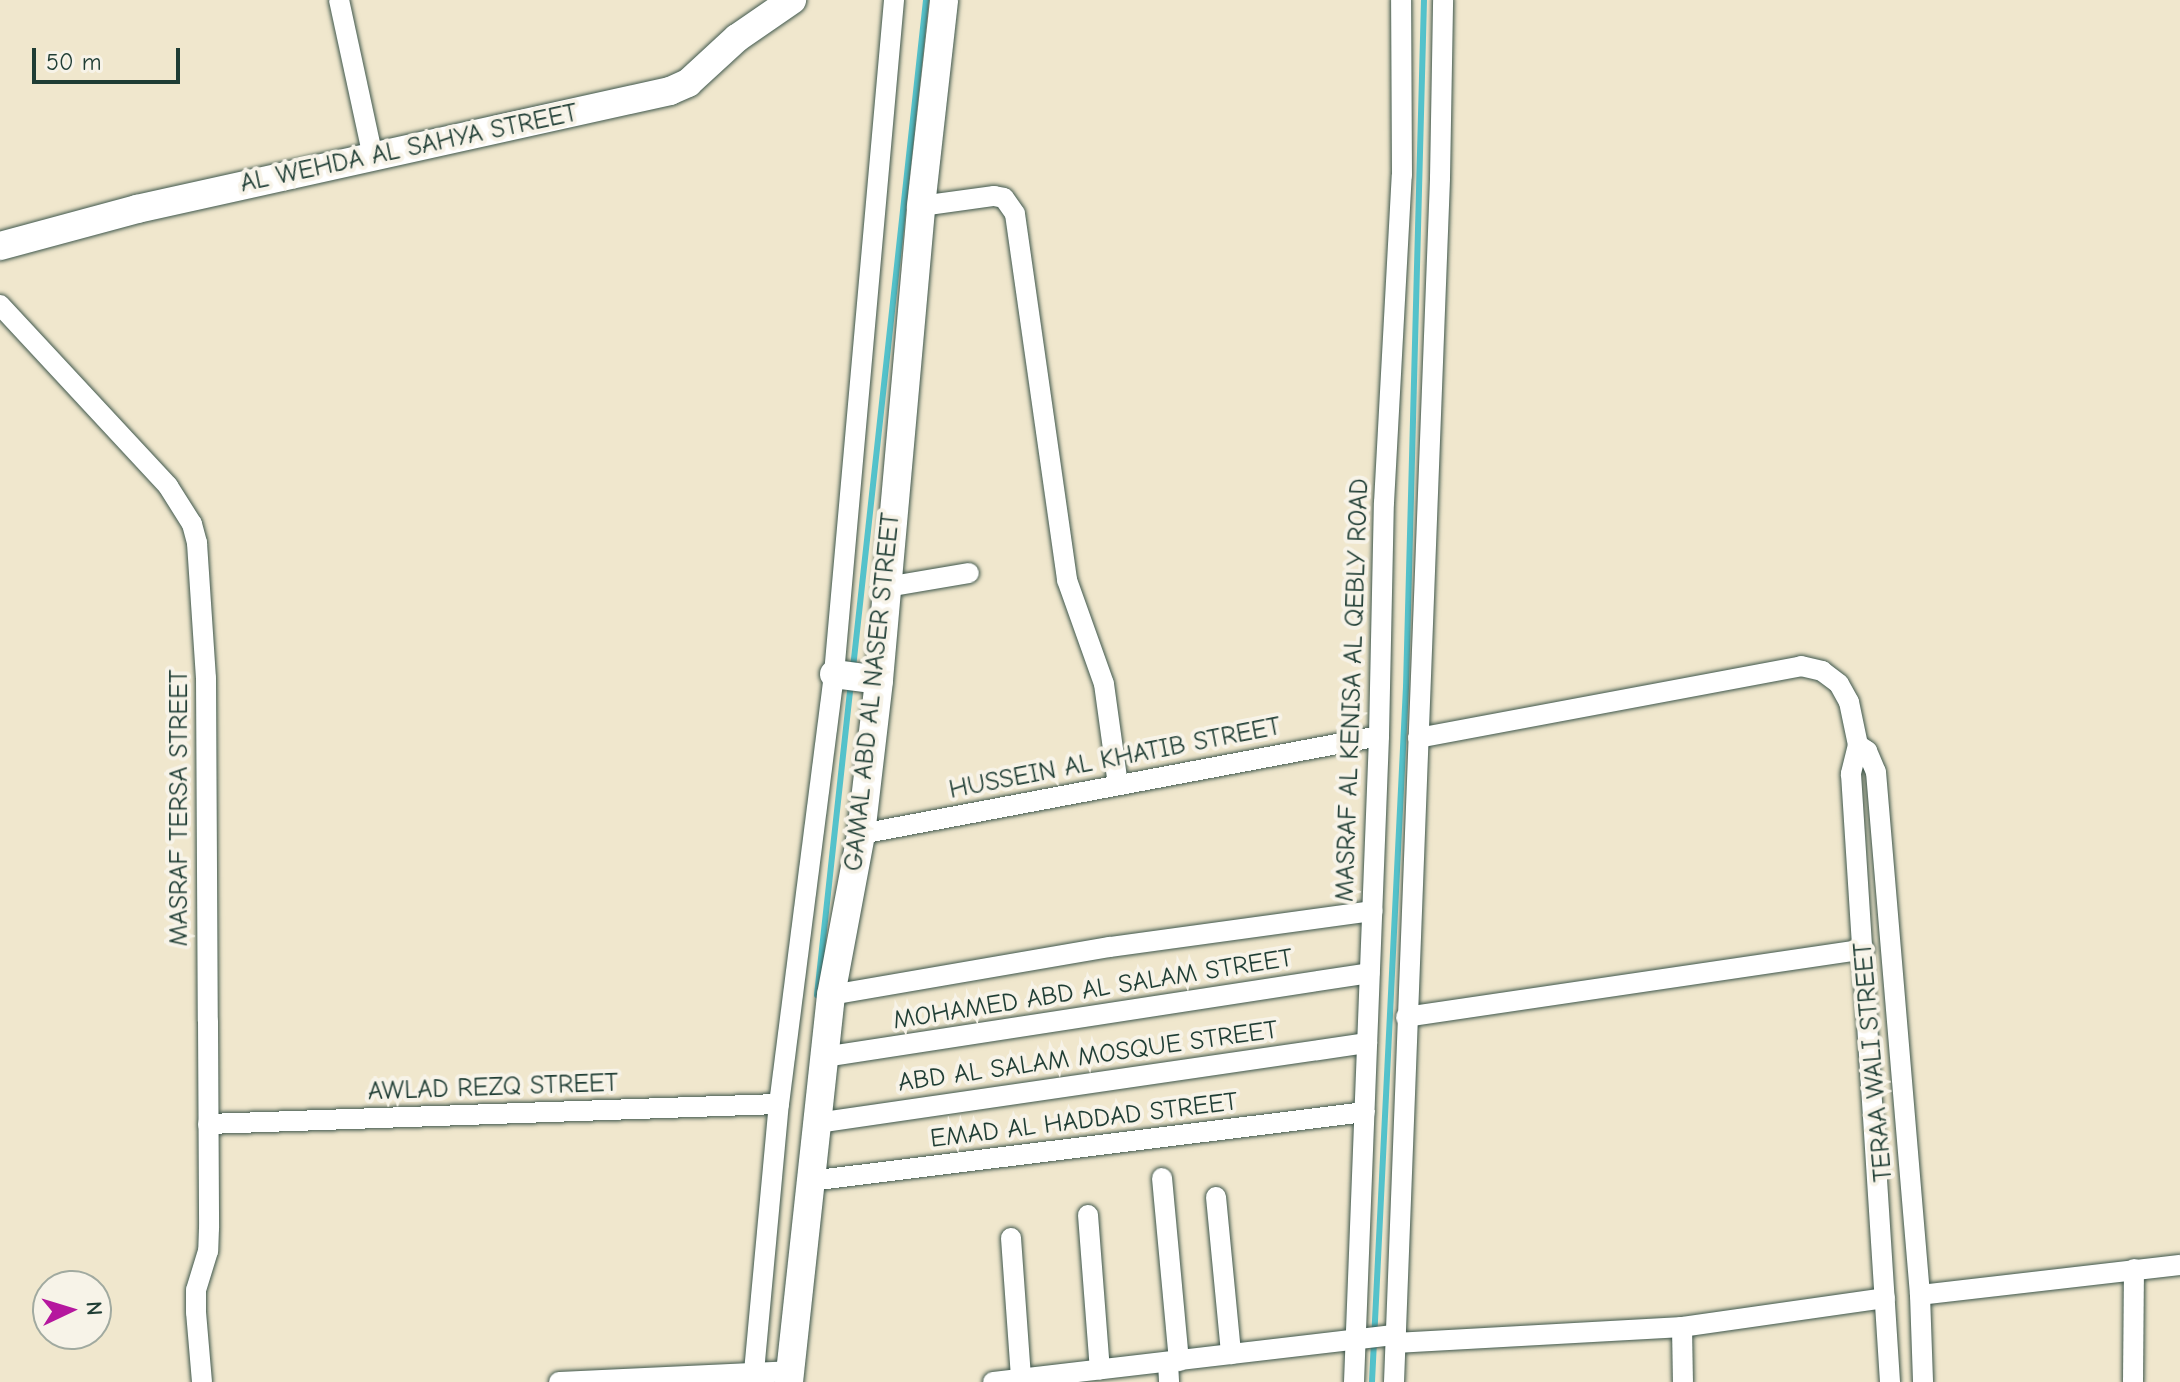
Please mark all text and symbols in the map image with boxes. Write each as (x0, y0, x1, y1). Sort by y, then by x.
scale bar (36, 32, 184, 82)
text: 50 m (46, 48, 102, 76)
street label: AL WEHDA AL SAHYA STREET (237, 98, 581, 200)
street label: MASRAF AL KENISA AL QEBLY ROAD (1330, 478, 1376, 902)
street label: GAMAL ABD AL NASER STREET (839, 511, 907, 873)
street label: MASRAF TERSA STREET (164, 670, 196, 946)
street label: HUSSEIN AL KHATIB STREET (946, 712, 1284, 806)
street label: TERAA WALI STREET (1848, 941, 1900, 1183)
street label: MOHAMED ABD AL SALAM STREET (891, 943, 1295, 1037)
street label: ABD AL SALAM MOSQUE STREET (896, 1015, 1280, 1099)
street label: AWLAD REZQ STREET (367, 1068, 619, 1108)
street label: EMAD AL HADDAD STREET (929, 1087, 1239, 1155)
north arrow (32, 1270, 112, 1350)
text: N (80, 1300, 107, 1317)

